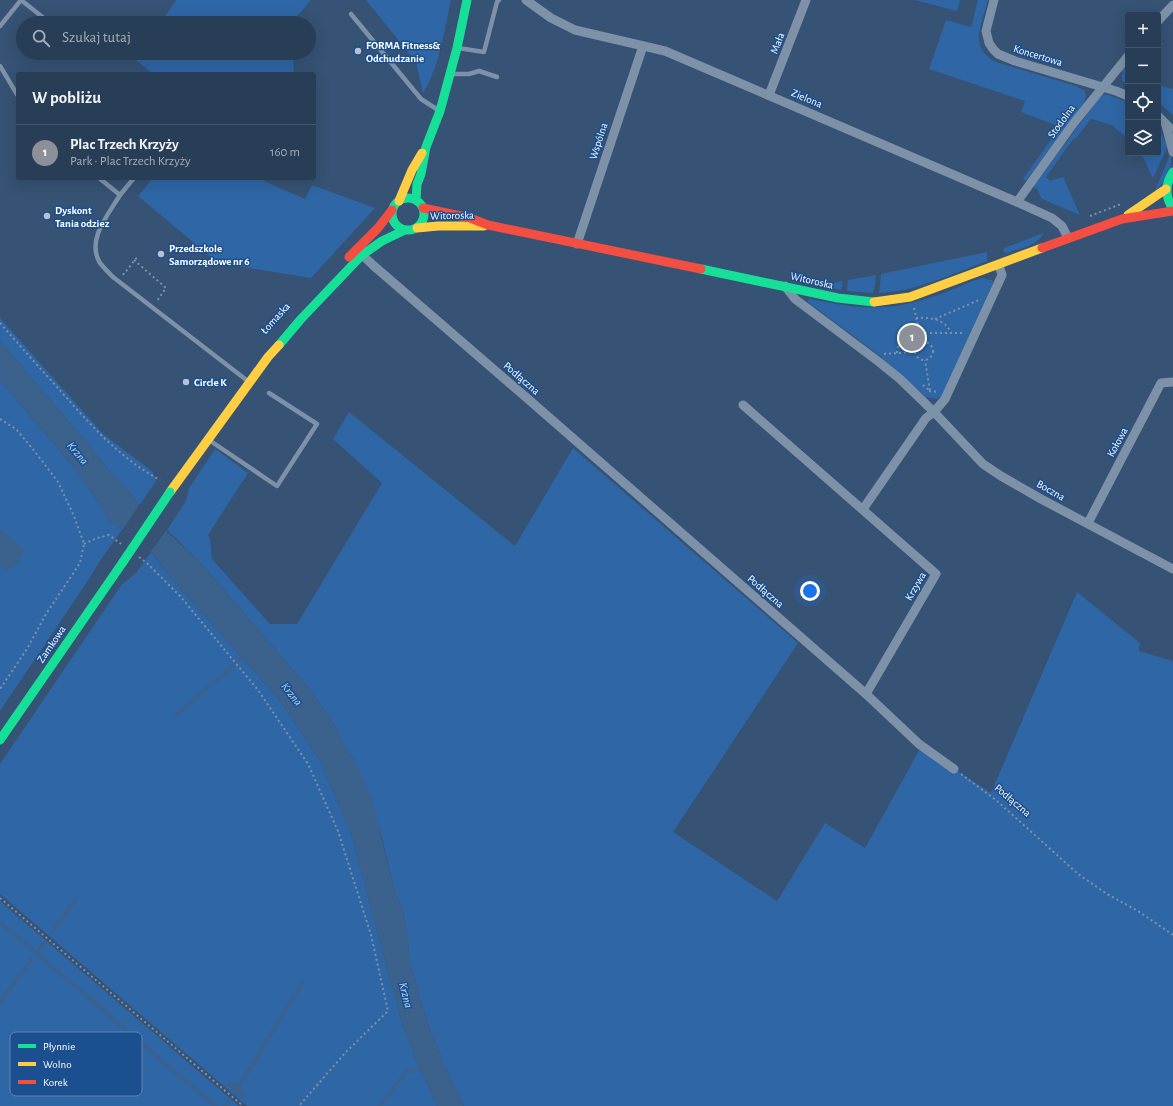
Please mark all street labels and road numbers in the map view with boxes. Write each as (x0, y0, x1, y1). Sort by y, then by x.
street label: Mała (768, 31, 786, 55)
street label: Koncertowa (1012, 43, 1064, 68)
street label: Zielona (790, 87, 824, 110)
street label: Stodolna (1046, 102, 1077, 140)
street label: Wspólna (587, 121, 610, 161)
street label: Witoroska (430, 210, 474, 221)
street label: Witoroska (789, 270, 835, 291)
street label: Łomaska (259, 301, 292, 336)
street label: Podłączna (502, 360, 542, 397)
street label: Kołowa (1105, 426, 1130, 459)
street label: Boczna (1035, 478, 1067, 503)
street label: Krzywa (903, 570, 928, 602)
street label: Podłączna (746, 573, 786, 610)
street label: Zamkowa (35, 624, 68, 665)
street label: Podłączna (992, 782, 1033, 819)

